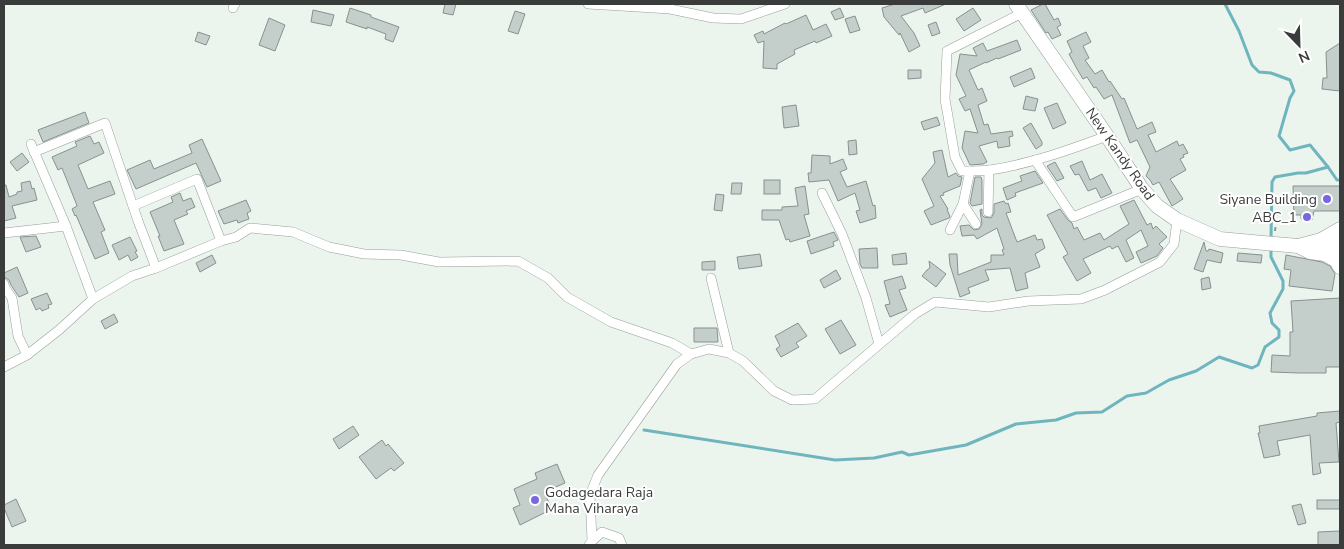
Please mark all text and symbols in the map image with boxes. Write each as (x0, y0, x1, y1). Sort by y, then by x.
north arrow (1274, 20, 1324, 70)
text: N (1295, 46, 1312, 67)
street label: New Kandy Road (1081, 104, 1159, 204)
place label: Siyane Building (1219, 190, 1317, 209)
marker: Siyane Building (1321, 193, 1333, 205)
place label: ABC_1 (1252, 208, 1297, 227)
marker: ABC_1 (1301, 211, 1313, 223)
place label: Godagedara Raja Maha Viharaya (545, 483, 653, 518)
marker: Godagedara Raja Maha Viharaya (529, 494, 541, 506)

